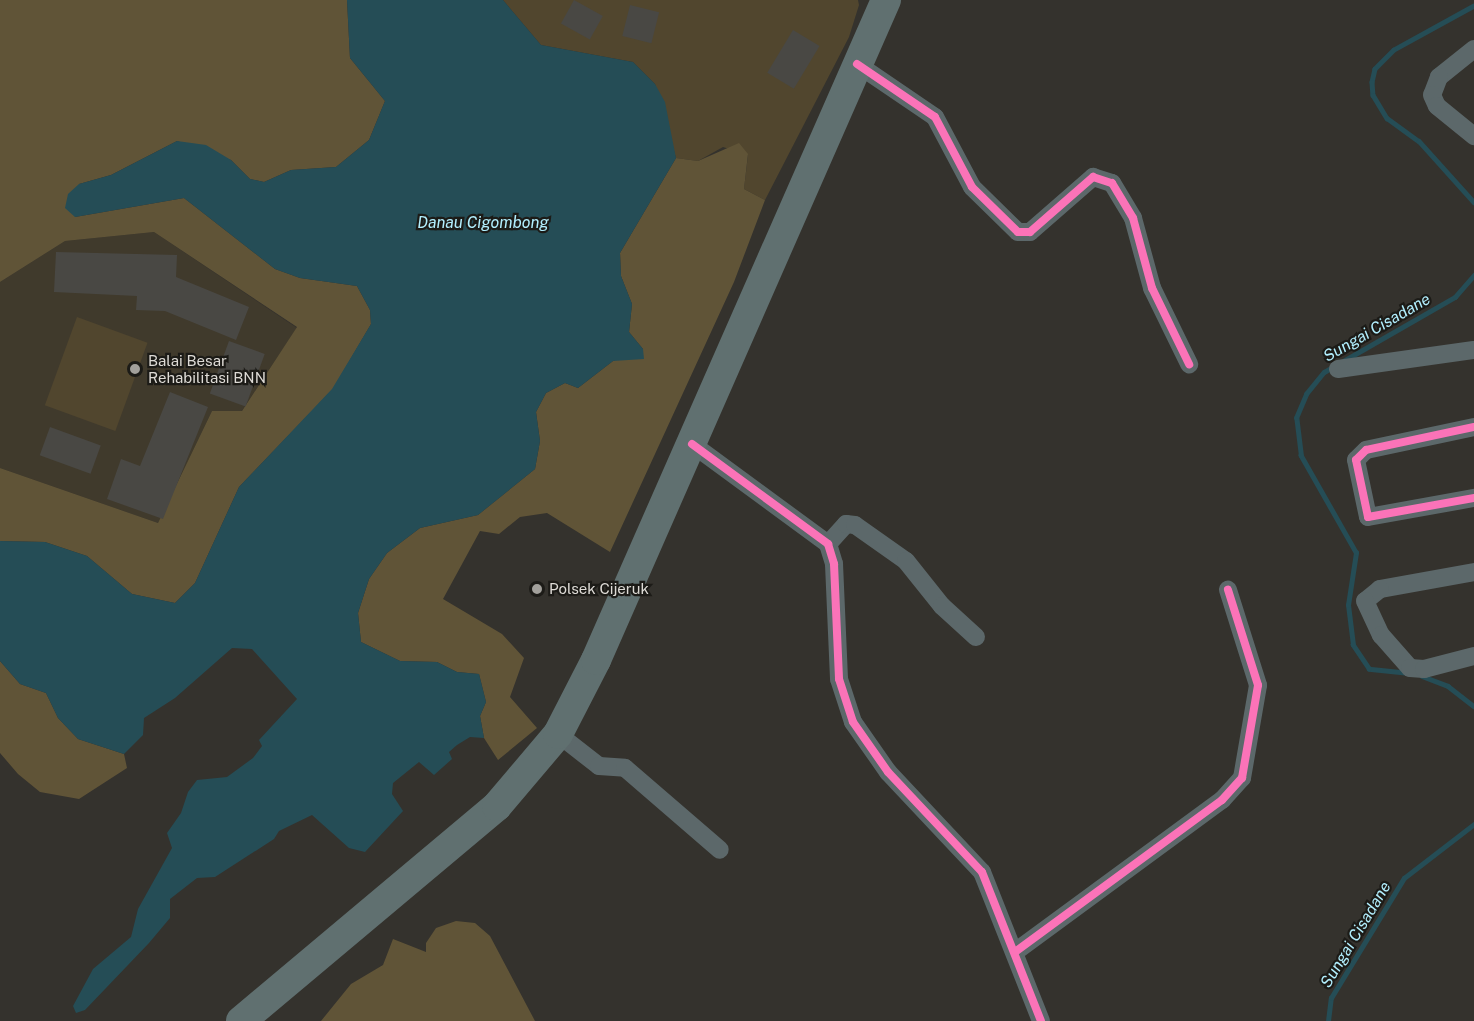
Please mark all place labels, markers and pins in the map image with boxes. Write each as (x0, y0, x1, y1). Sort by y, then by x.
place label: Balai Besar Rehabilitasi BNN (148, 351, 266, 386)
marker: Balai Besar Rehabilitasi BNN (126, 360, 144, 378)
place label: Polsek Cijeruk (549, 580, 649, 598)
marker: Polsek Cijeruk (530, 582, 544, 596)

